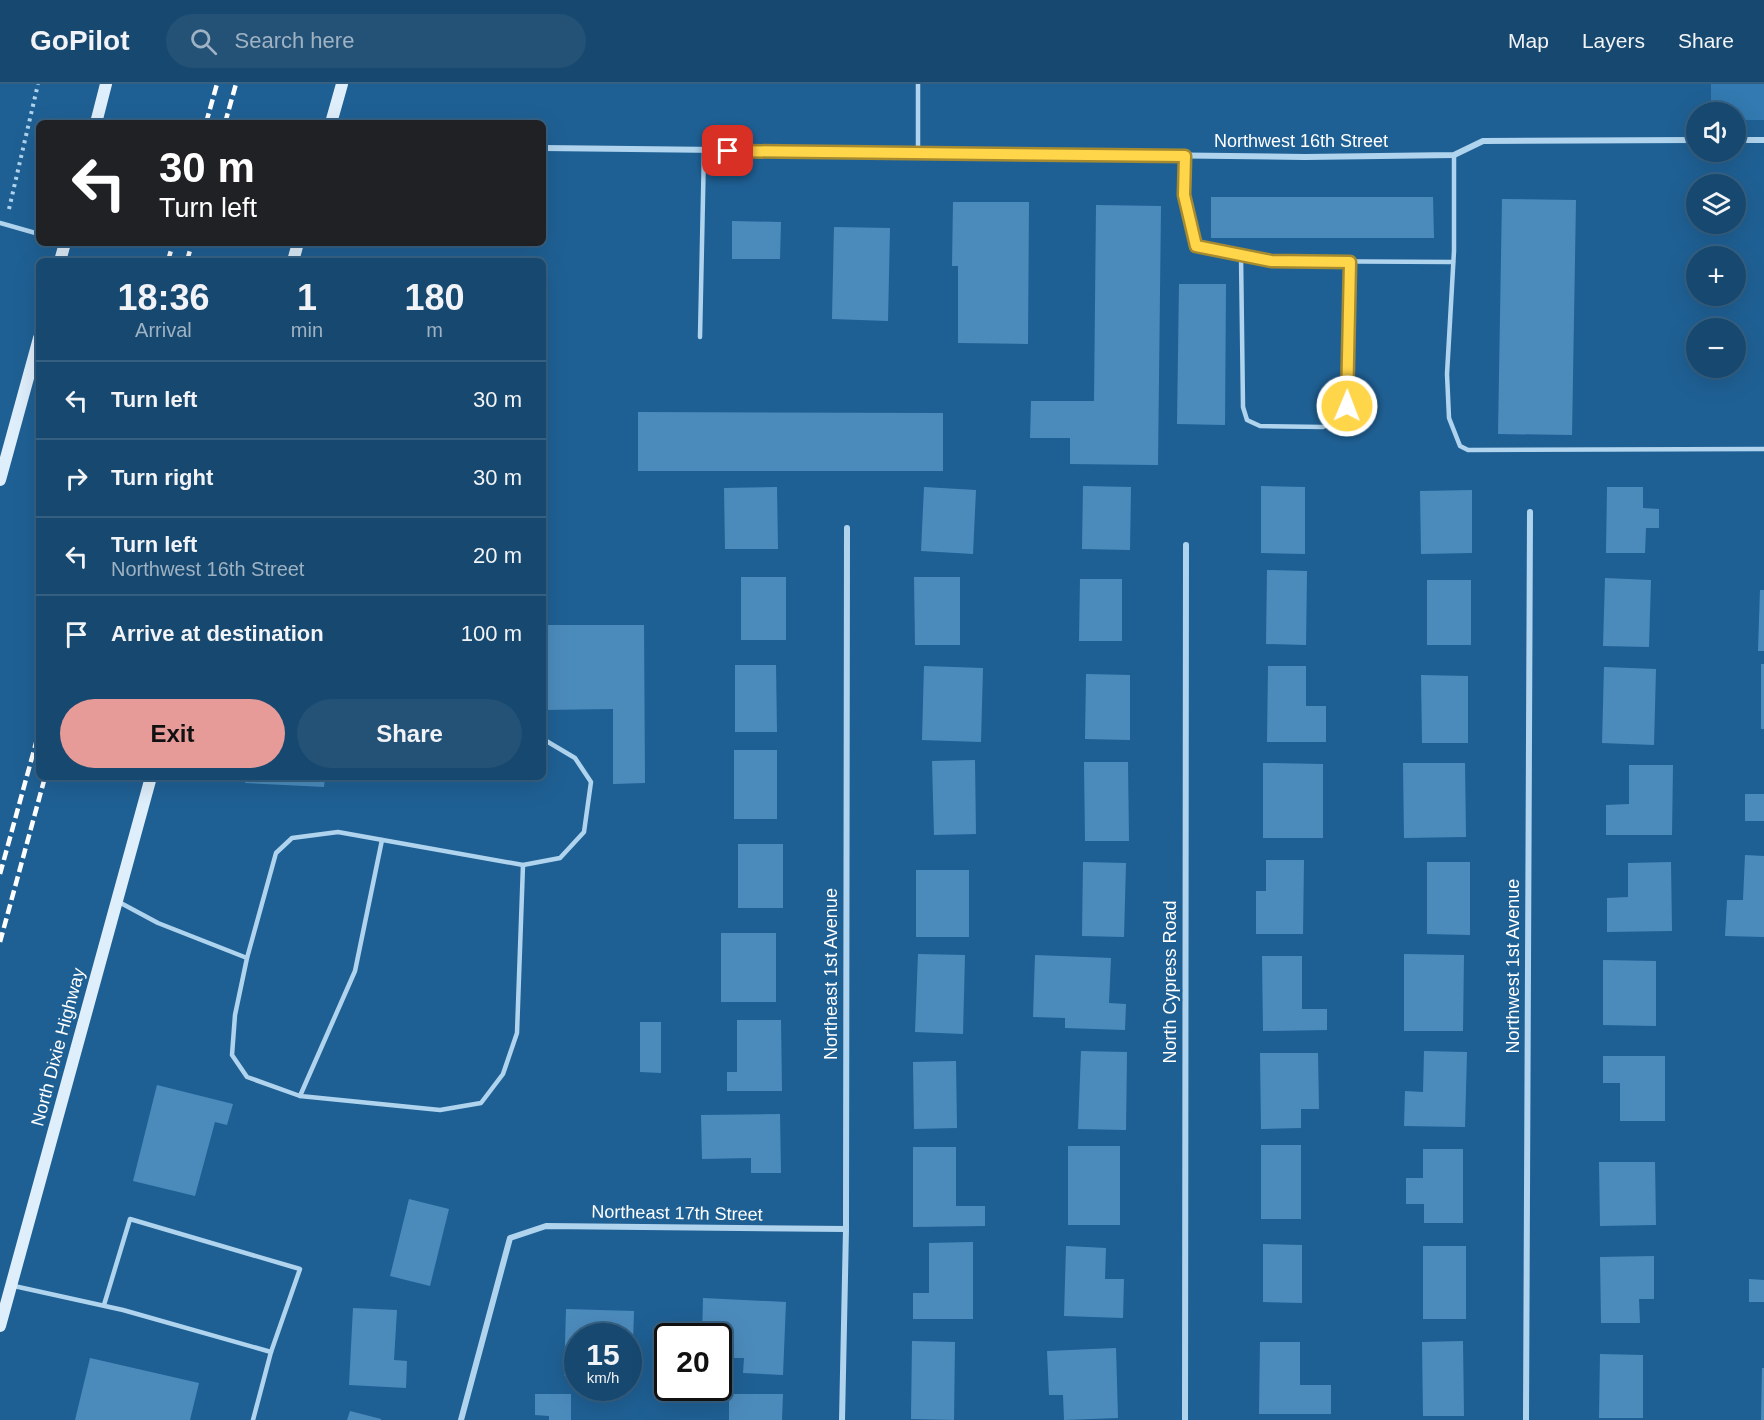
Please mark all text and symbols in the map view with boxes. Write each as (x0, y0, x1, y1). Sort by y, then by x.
search box (166, 14, 586, 68)
text: GoPilot (30, 25, 130, 56)
icon: search (187, 25, 220, 58)
text: Search here (235, 28, 354, 53)
text: Map (1508, 29, 1549, 52)
text: Layers (1582, 29, 1645, 52)
text: Share (1678, 29, 1734, 52)
map controls (1686, 102, 1746, 378)
button: sound (1686, 102, 1746, 162)
pin (702, 125, 753, 176)
street label: Northwest 16th Street (1214, 131, 1388, 151)
icon: arrive (711, 134, 744, 167)
icon: left (60, 144, 138, 222)
text: 30 m (159, 144, 255, 191)
button: layers (1686, 174, 1746, 234)
text: Turn left (159, 193, 257, 223)
button: + (1686, 246, 1746, 306)
text: 18:36 (117, 277, 209, 318)
text: 1 (297, 277, 317, 318)
text: 180 (404, 277, 465, 318)
button: − (1686, 318, 1746, 378)
text: Arrival (135, 319, 192, 341)
text: min (291, 319, 323, 341)
text: m (426, 319, 443, 341)
position arrow (1315, 374, 1379, 438)
icon: left (60, 384, 93, 417)
text: Turn left (111, 387, 197, 412)
text: 30 m (473, 387, 522, 412)
icon: right (60, 462, 93, 495)
text: Turn right (111, 465, 213, 490)
text: 30 m (473, 465, 522, 490)
text: Turn left (111, 532, 197, 557)
icon: left (60, 540, 93, 573)
text: 20 m (473, 543, 522, 568)
text: Northwest 16th Street (111, 558, 304, 580)
icon: arrive (60, 618, 93, 651)
text: Arrive at destination (111, 621, 324, 646)
text: 100 m (461, 621, 522, 646)
button: Exit (60, 699, 285, 768)
button: Share (297, 699, 522, 768)
street label: Northwest 1st Avenue (1503, 879, 1523, 1053)
street label: Northeast 1st Avenue (821, 888, 841, 1060)
street label: North Cypress Road (1160, 900, 1180, 1064)
street label: North Dixie Highway (27, 966, 89, 1128)
street label: Northeast 17th Street (591, 1202, 763, 1224)
speed limit sign: 20 (654, 1323, 732, 1401)
text: 15 (586, 1338, 620, 1371)
text: km/h (587, 1369, 619, 1386)

